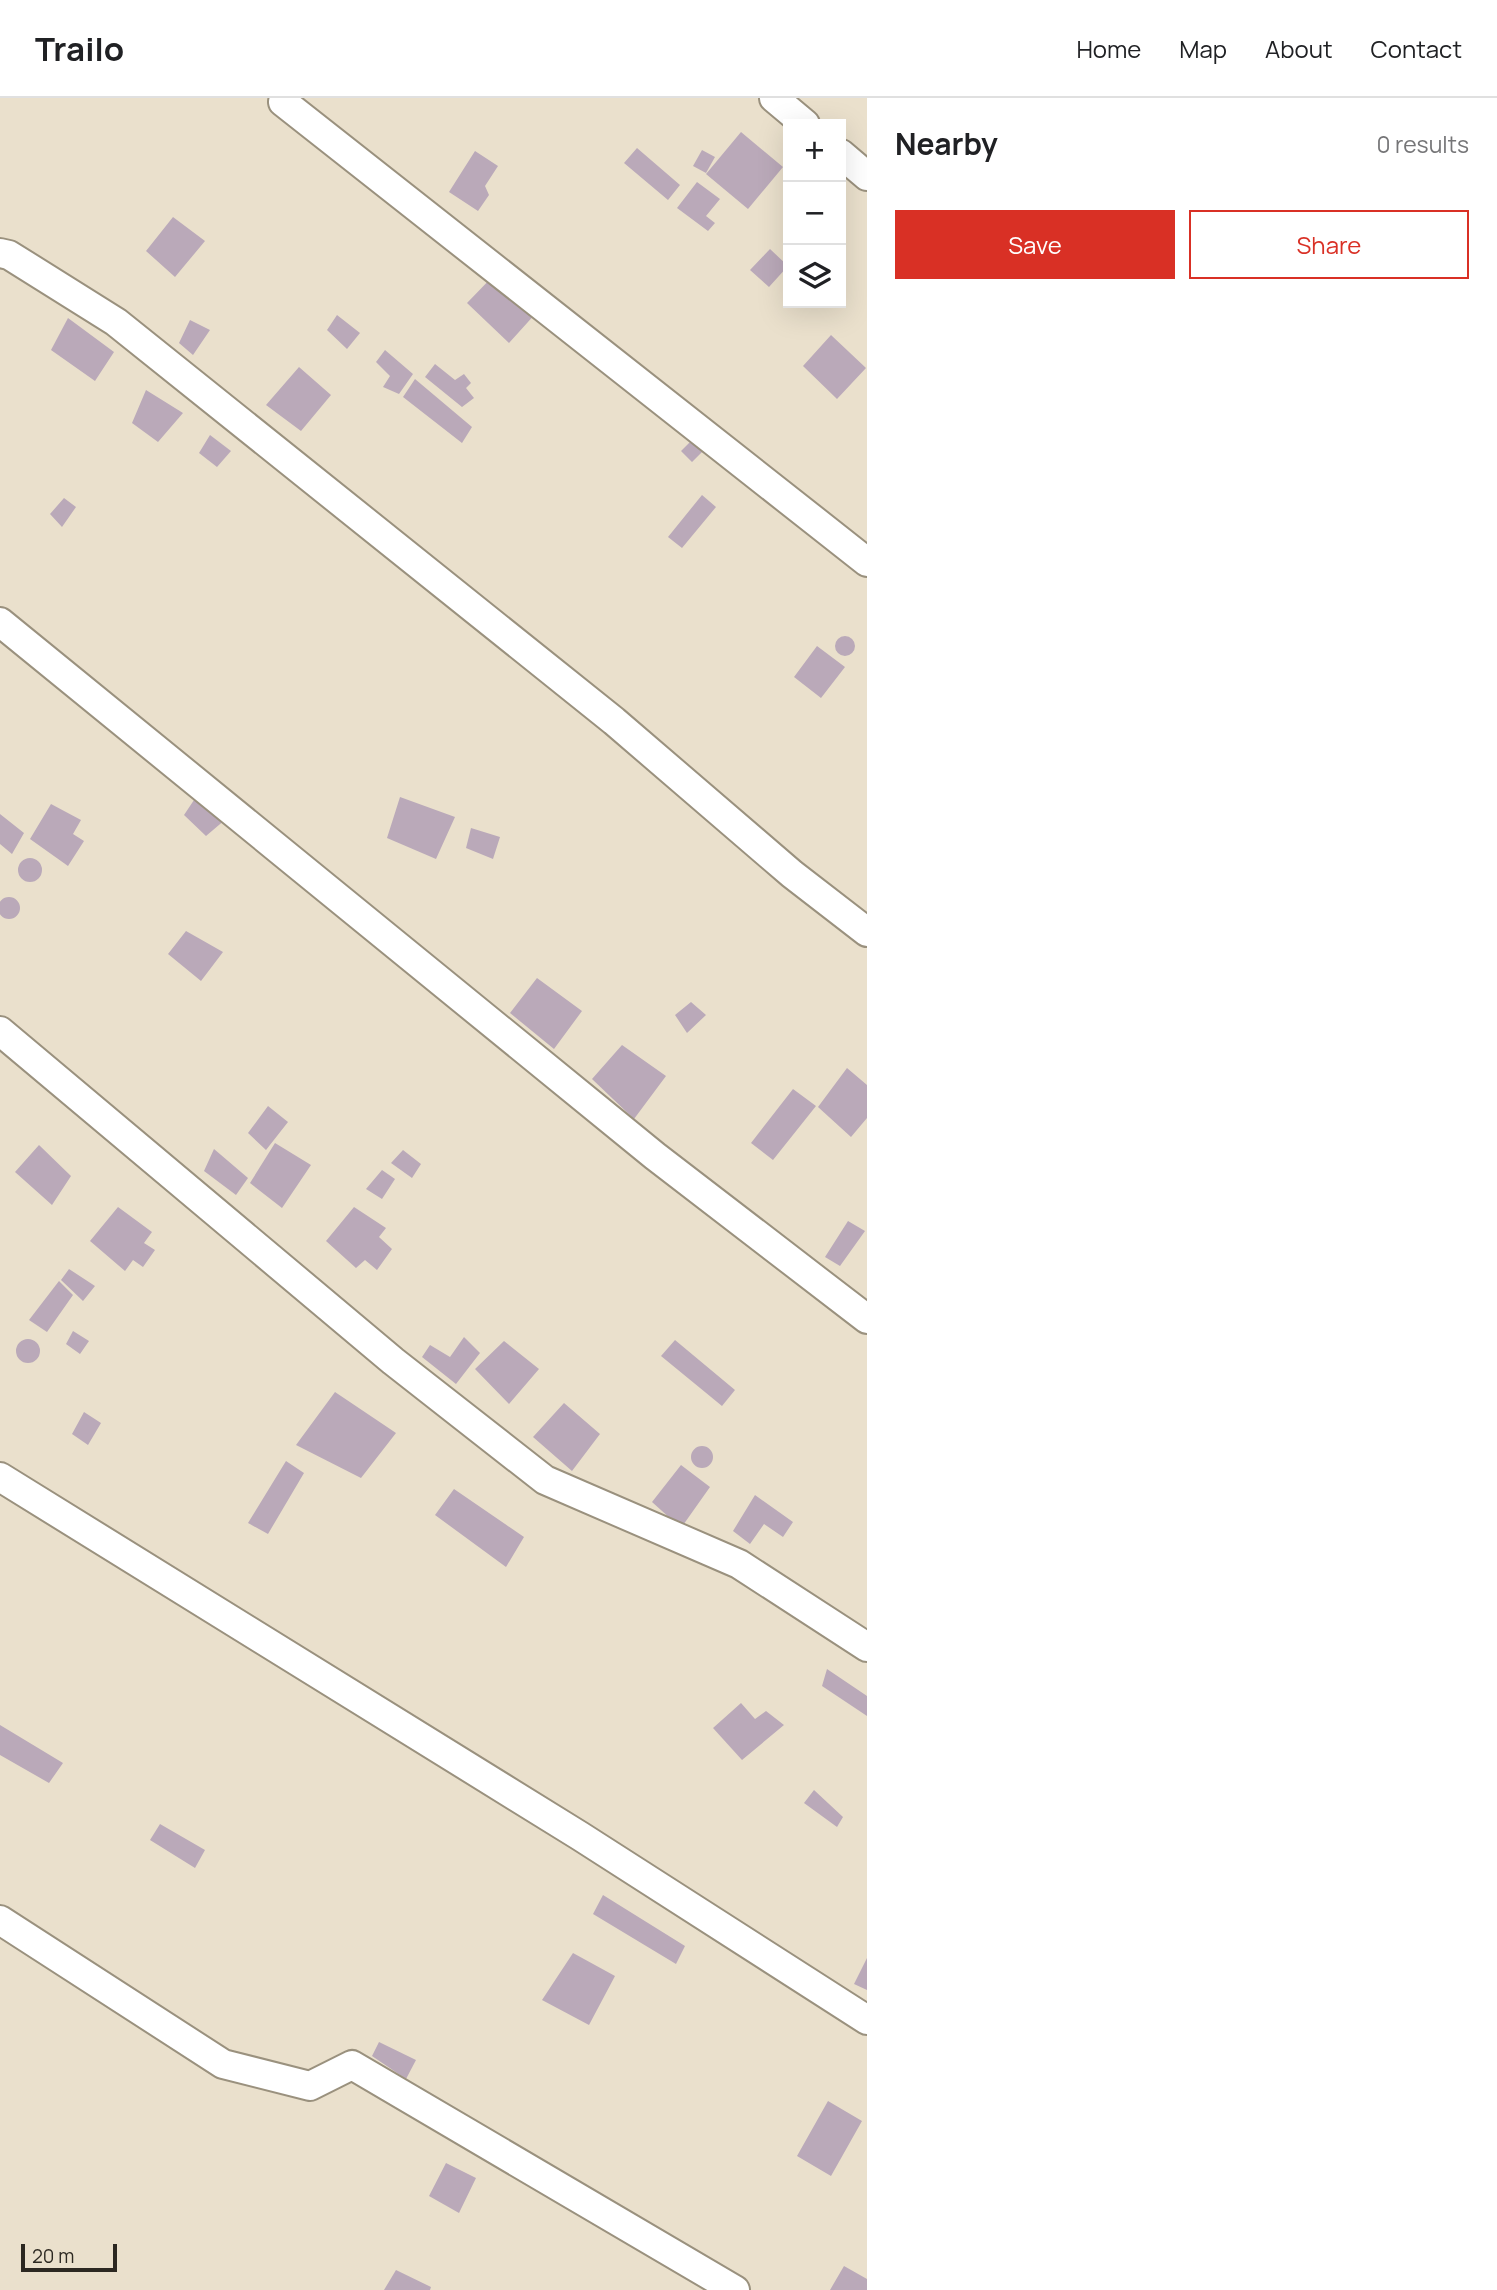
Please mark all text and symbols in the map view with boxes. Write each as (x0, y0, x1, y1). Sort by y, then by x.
text: Trailo (35, 26, 124, 71)
text: Home (1076, 32, 1141, 65)
text: Map (1179, 32, 1227, 65)
text: About (1265, 32, 1333, 65)
text: Contact (1371, 32, 1462, 65)
map controls (783, 119, 846, 308)
button: + (783, 119, 846, 182)
text: Nearby (895, 123, 998, 164)
text: 0 results (1376, 128, 1469, 160)
button: − (783, 182, 846, 245)
button: Save (895, 210, 1175, 279)
button: Share (1189, 210, 1469, 279)
button: layers (783, 245, 846, 308)
scale bar (21, 2241, 117, 2273)
text: 20 m (32, 2243, 74, 2269)

